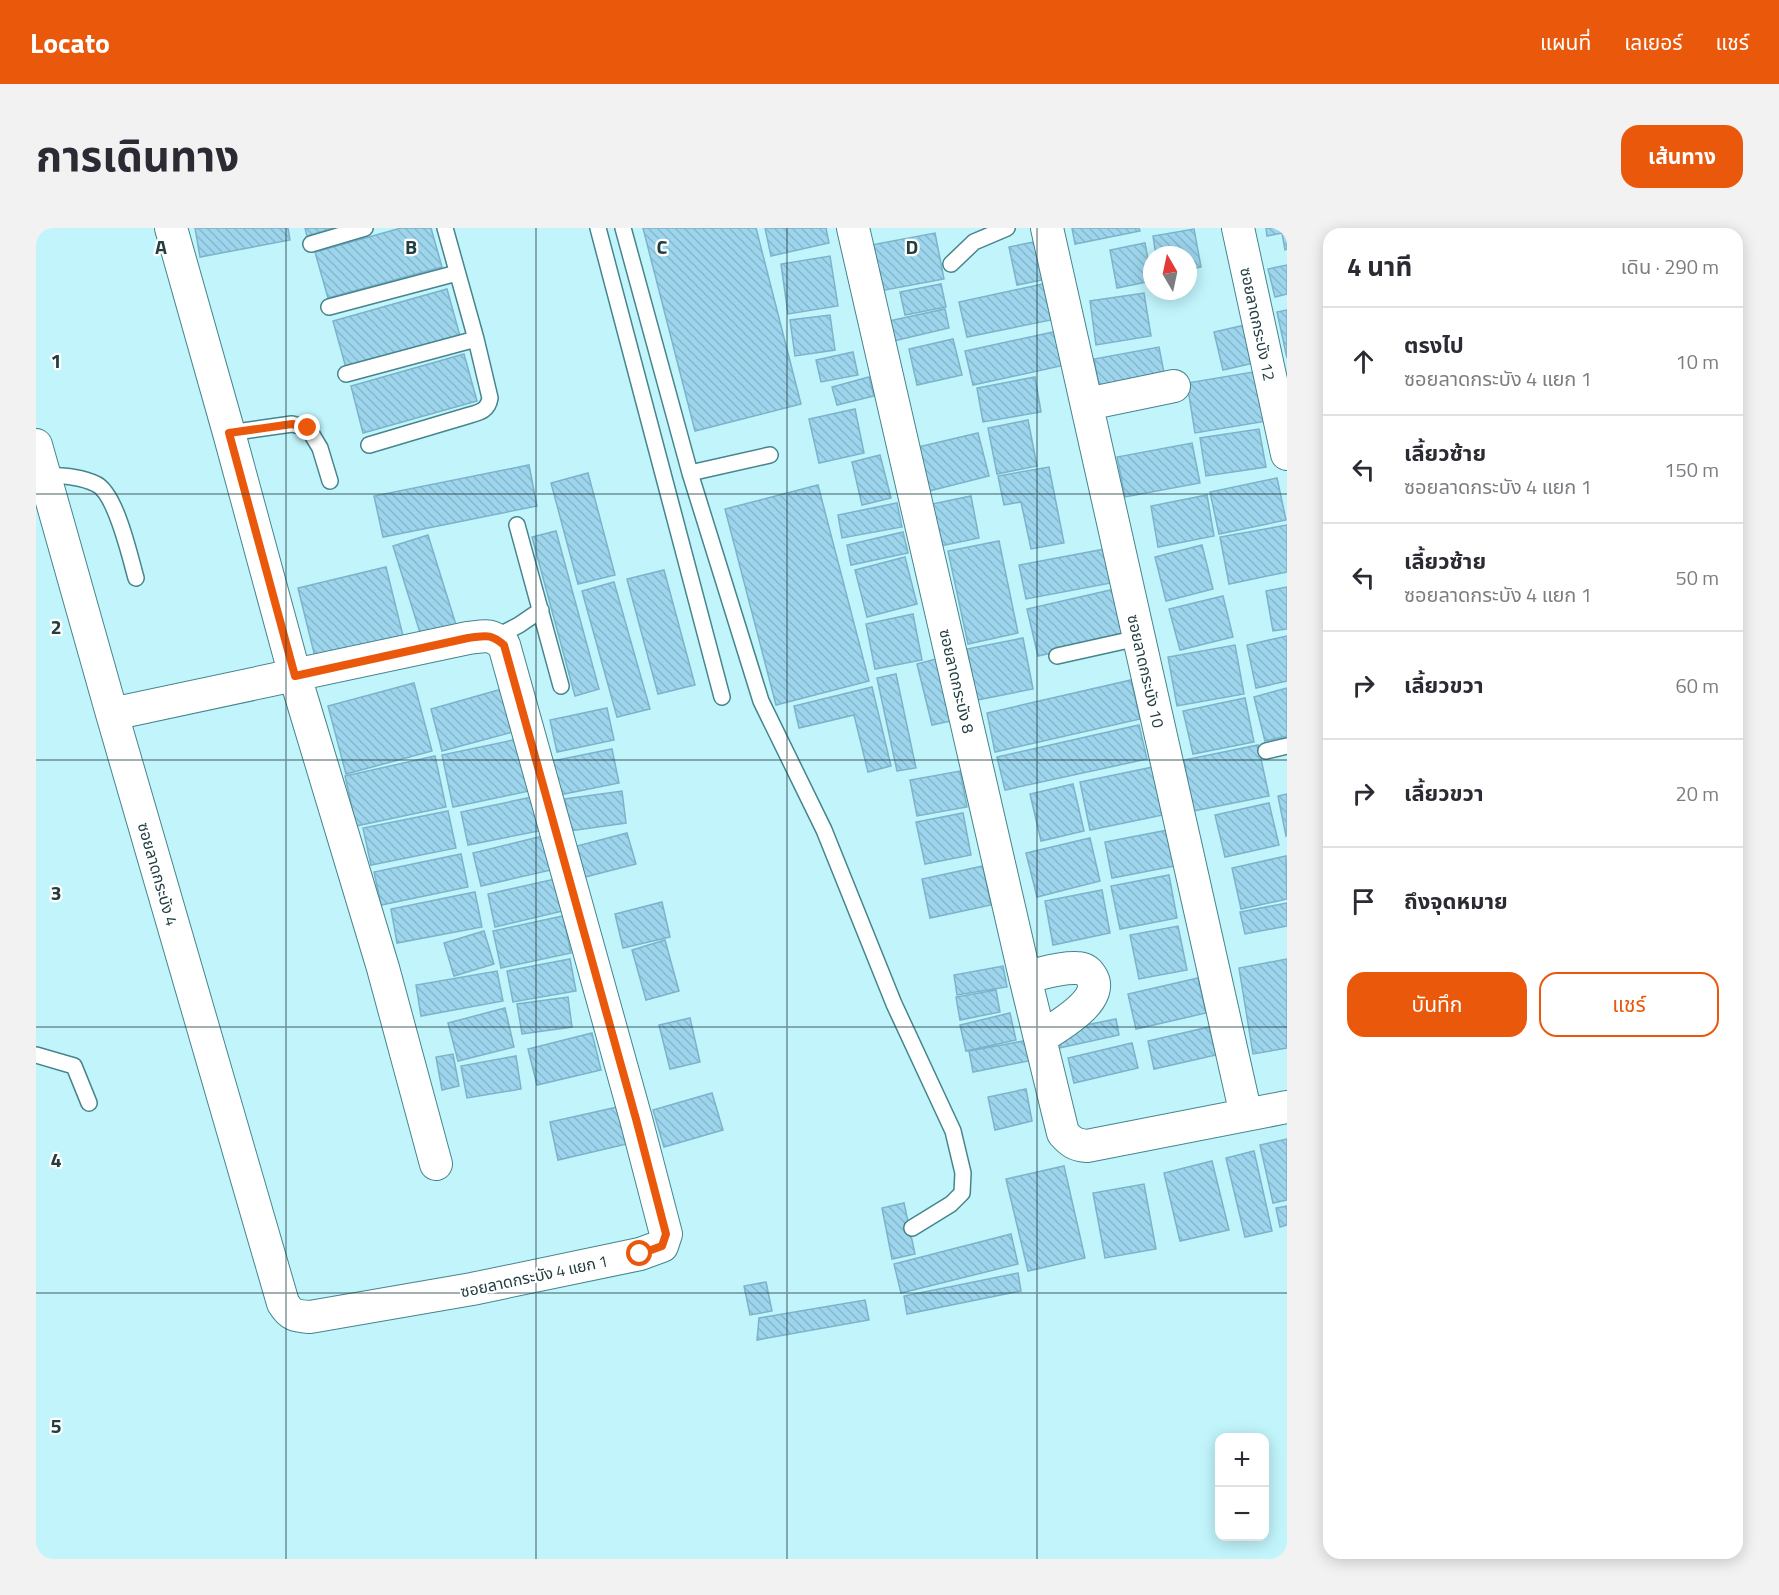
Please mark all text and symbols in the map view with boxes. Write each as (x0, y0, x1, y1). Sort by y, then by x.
text: Locato (30, 21, 110, 64)
text: แผนที่ (1540, 26, 1591, 58)
text: เลเยอร์ (1624, 26, 1683, 58)
text: แชร์ (1716, 26, 1749, 58)
text: การเดินทาง (36, 123, 239, 187)
button: เส้นทาง (1621, 125, 1743, 188)
text: A (155, 231, 167, 262)
text: B (405, 231, 417, 262)
text: C (657, 231, 668, 262)
text: D (906, 231, 918, 262)
north arrow (1143, 246, 1197, 300)
text: 4 นาที (1347, 247, 1412, 286)
text: เดิน · 290 m (1621, 251, 1719, 282)
street label: ซอยลาดกระบัง 12 (1234, 265, 1282, 383)
text: ตรงไป (1404, 328, 1464, 362)
text: 1 (50, 345, 62, 376)
icon: ahead (1347, 345, 1380, 378)
text: 10 m (1675, 346, 1719, 377)
text: ซอยลาดกระบัง 4 แยก 1 (1404, 363, 1592, 394)
route end (294, 414, 320, 440)
text: เลี้ยวซ้าย (1404, 436, 1486, 470)
icon: left (1347, 453, 1380, 486)
text: 150 m (1664, 454, 1719, 485)
text: ซอยลาดกระบัง 4 แยก 1 (1404, 471, 1592, 502)
text: เลี้ยวซ้าย (1404, 544, 1486, 578)
icon: left (1347, 561, 1380, 594)
text: 50 m (1675, 562, 1719, 593)
text: ซอยลาดกระบัง 4 แยก 1 (1404, 579, 1592, 610)
text: 2 (50, 611, 62, 642)
street label: ซอยลาดกระบัง 10 (1121, 612, 1171, 730)
street label: ซอยลาดกระบัง 8 (933, 626, 981, 736)
text: เลี้ยวขวา (1404, 668, 1484, 702)
icon: right (1347, 669, 1380, 702)
text: 60 m (1675, 670, 1719, 701)
text: เลี้ยวขวา (1404, 776, 1484, 810)
icon: right (1347, 777, 1380, 810)
text: 20 m (1675, 778, 1719, 809)
street label: ซอยลาดกระบัง 4 (132, 819, 184, 929)
text: 3 (50, 877, 62, 908)
text: ถึงจุดหมาย (1404, 884, 1508, 918)
icon: arrive (1347, 885, 1380, 918)
button: บันทึก (1347, 972, 1527, 1037)
button: แชร์ (1539, 972, 1719, 1037)
text: 4 (50, 1144, 62, 1175)
route start (626, 1240, 652, 1266)
street label: ซอยลาดกระบัง 4 แยก 1 (458, 1249, 610, 1303)
text: 5 (50, 1410, 62, 1441)
map controls (1215, 1433, 1269, 1541)
button: + (1215, 1433, 1269, 1487)
button: − (1215, 1487, 1269, 1541)

